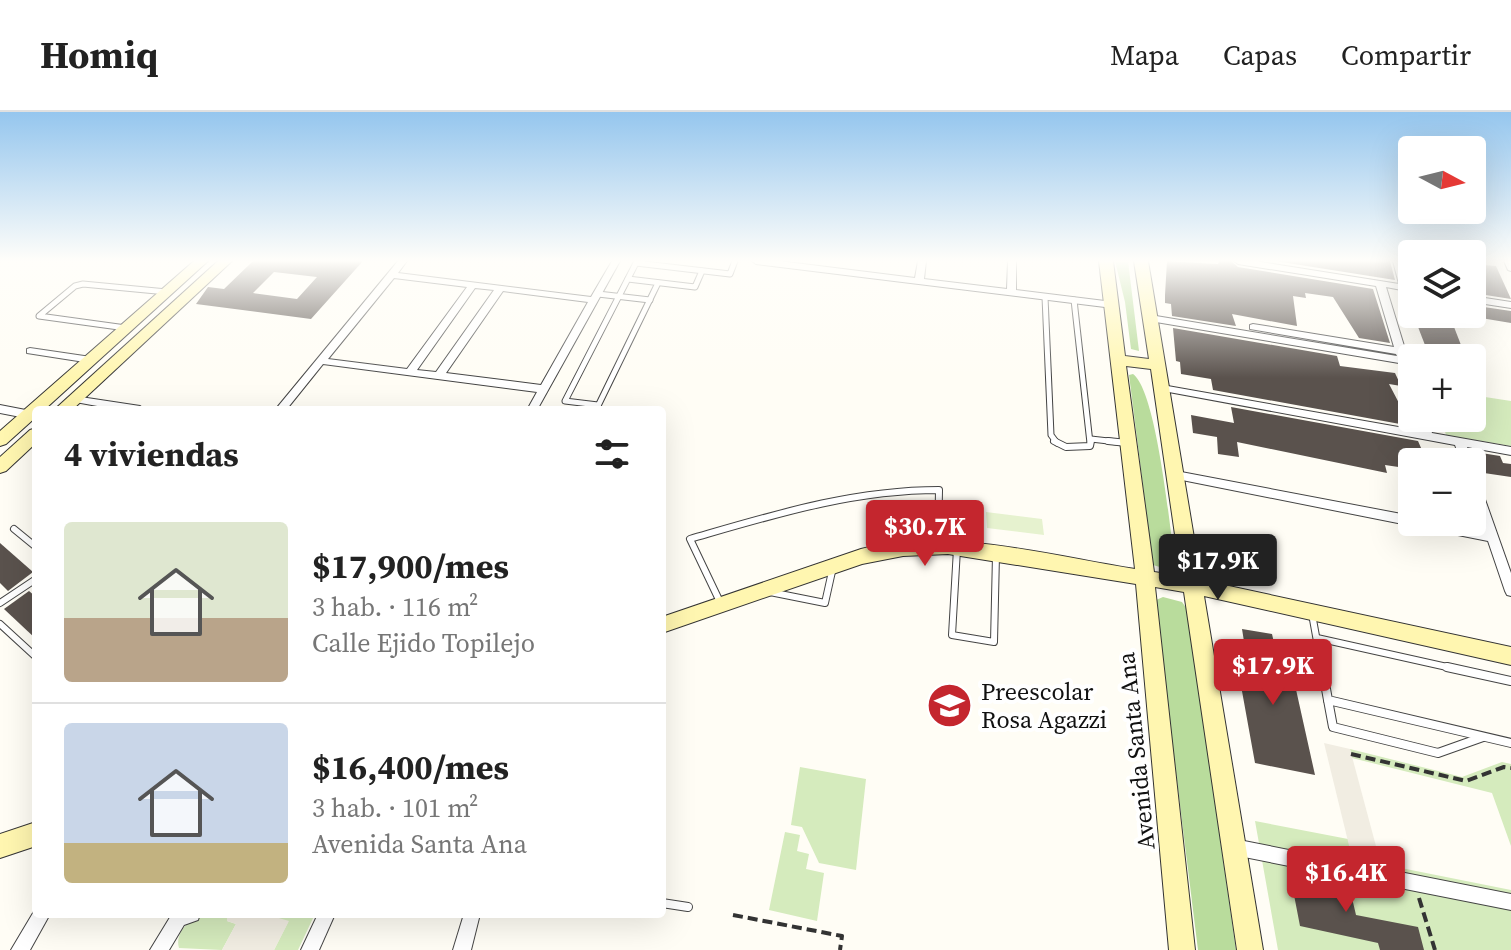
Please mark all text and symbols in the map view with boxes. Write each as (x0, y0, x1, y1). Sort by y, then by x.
text: Homiq (40, 29, 158, 81)
text: Mapa (1110, 36, 1179, 74)
text: Capas (1223, 36, 1297, 74)
text: Compartir (1341, 36, 1471, 74)
north arrow (1398, 136, 1486, 224)
map controls (1398, 136, 1486, 536)
button: layers (1398, 240, 1486, 328)
button: + (1398, 344, 1486, 432)
text: 4 viviendas (64, 431, 239, 477)
icon: filters (590, 432, 634, 476)
button: − (1398, 448, 1486, 536)
pin: $30.7K (860, 500, 990, 568)
text: $30.7K (884, 508, 966, 544)
pin: $17.9K (1153, 534, 1283, 602)
text: $17.9K (1177, 542, 1259, 578)
text: $17,900/mes (312, 543, 509, 589)
icon: home (128, 554, 224, 650)
text: 3 hab. · 116 m² (312, 589, 478, 625)
text: Calle Ejido Topilejo (312, 625, 535, 661)
pin: $17.9K (1208, 639, 1338, 707)
text: $17.9K (1232, 647, 1314, 683)
street label: Avenida Santa Ana (1109, 650, 1163, 851)
place label: Preescolar Rosa Agazzi (981, 675, 1107, 736)
school or university icon: Preescolar Rosa Agazzi (926, 681, 974, 729)
text: $16,400/mes (312, 744, 509, 790)
icon: home (128, 755, 224, 851)
text: 3 hab. · 101 m² (312, 790, 478, 826)
text: Avenida Santa Ana (312, 826, 527, 862)
pin: $16.4K (1281, 846, 1411, 914)
text: $16.4K (1305, 854, 1387, 890)

